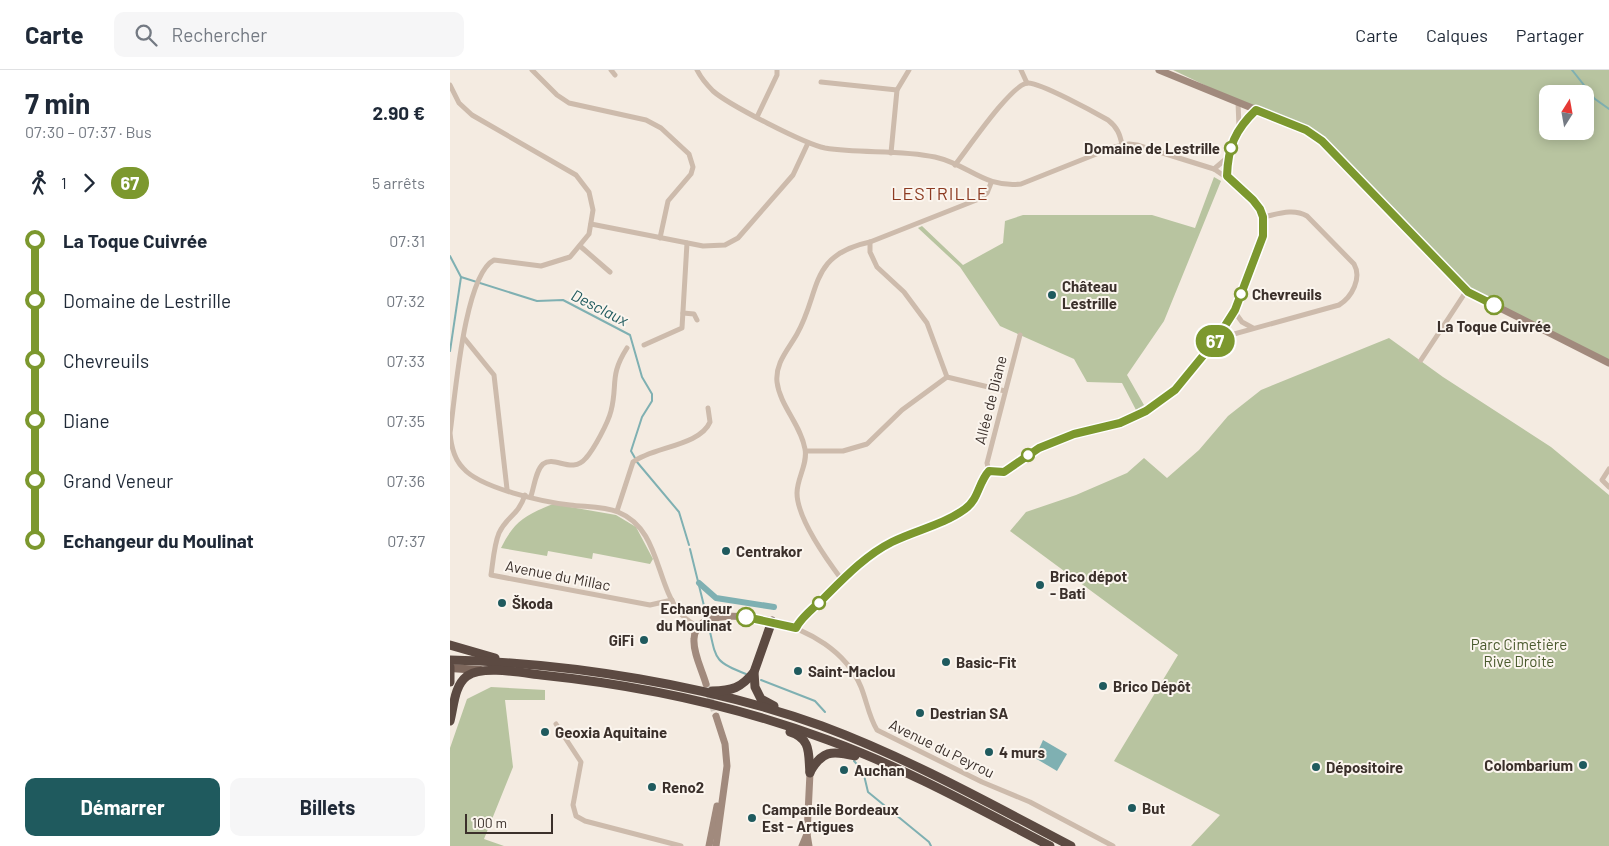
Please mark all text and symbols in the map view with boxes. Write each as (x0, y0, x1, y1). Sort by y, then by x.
search box (114, 12, 464, 57)
text: Carte (25, 20, 84, 49)
icon: search (132, 21, 160, 49)
text: Rechercher (172, 23, 267, 46)
text: Carte (1355, 24, 1398, 46)
text: Calques (1426, 24, 1488, 46)
text: Partager (1516, 24, 1584, 46)
north arrow (1539, 85, 1594, 140)
map controls (1539, 85, 1594, 140)
text: 7 min (25, 86, 90, 120)
text: 2.90 € (372, 101, 425, 124)
text: 07:30 – 07:37 · Bus (25, 122, 152, 141)
place label: Domaine de Lestrille (1084, 139, 1220, 157)
marker: Domaine de Lestrille (1224, 141, 1238, 155)
icon: walk (25, 169, 53, 197)
icon: forward (75, 169, 103, 197)
text: 67 (121, 172, 139, 194)
text: 1 (61, 173, 67, 192)
text: 5 arrêts (372, 173, 425, 192)
district label: LESTRILLE (891, 182, 989, 204)
text: La Toque Cuivrée (63, 229, 208, 252)
text: 07:31 (389, 231, 425, 250)
place label: Château Lestrille (1062, 277, 1117, 312)
water label: Desclaux (569, 285, 632, 330)
place label: Chevreuils (1252, 285, 1322, 303)
marker: Chevreuils (1234, 287, 1248, 301)
text: Domaine de Lestrille (63, 289, 231, 312)
marker: Château Lestrille (1046, 289, 1058, 301)
text: 07:32 (386, 291, 425, 310)
marker: La Toque Cuivrée (1484, 295, 1504, 315)
place label: La Toque Cuivrée (1437, 317, 1551, 335)
line badge: 67 (1192, 325, 1238, 357)
text: 67 (1206, 330, 1224, 352)
text: Chevreuils (63, 349, 149, 372)
text: 07:33 (386, 351, 425, 370)
street label: Allée de Diane (970, 354, 1010, 446)
text: Diane (63, 409, 110, 432)
text: 07:35 (387, 411, 425, 430)
unlabelled marker (1021, 448, 1035, 462)
text: Grand Veneur (63, 469, 173, 492)
text: 07:36 (386, 471, 425, 490)
text: Echangeur du Moulinat (63, 529, 254, 552)
text: 07:37 (387, 531, 425, 550)
place label: Centrakor (736, 542, 802, 560)
marker: Centrakor (720, 545, 732, 557)
street label: Avenue du Millac (504, 556, 612, 594)
place label: Brico dépot - Bati (1050, 567, 1127, 602)
marker: Brico dépot - Bati (1034, 579, 1046, 591)
place label: Škoda (512, 594, 553, 612)
unlabelled marker (812, 596, 826, 610)
marker: Škoda (496, 597, 508, 609)
place label: Echangeur du Moulinat (656, 599, 732, 634)
marker: Echangeur du Moulinat (736, 607, 756, 627)
place label: GiFi (609, 631, 634, 649)
marker: GiFi (638, 634, 650, 646)
park label: Parc Cimetière Rive Droite (1471, 635, 1567, 670)
place label: Basic-Fit (956, 653, 1017, 671)
marker: Basic-Fit (940, 656, 952, 668)
place label: Saint-Maclou (808, 662, 895, 680)
marker: Saint-Maclou (792, 665, 804, 677)
place label: Brico Dépôt (1113, 677, 1191, 695)
marker: Brico Dépôt (1097, 680, 1109, 692)
place label: Destrian SA (930, 704, 1008, 722)
marker: Destrian SA (914, 707, 926, 719)
street label: Avenue du Peyrou (886, 715, 998, 781)
place label: Geoxia Aquitaine (555, 723, 667, 741)
marker: Geoxia Aquitaine (539, 726, 551, 738)
place label: 4 murs (999, 743, 1045, 761)
marker: 4 murs (983, 746, 995, 758)
place label: Colombarium (1484, 756, 1573, 774)
place label: Dépositoire (1326, 758, 1403, 776)
marker: Colombarium (1577, 759, 1589, 771)
place label: Auchan (854, 761, 905, 779)
marker: Dépositoire (1310, 761, 1322, 773)
marker: Auchan (838, 764, 850, 776)
button: Démarrer (25, 778, 220, 836)
button: Billets (230, 778, 425, 836)
place label: Reno2 (662, 778, 704, 796)
marker: Reno2 (646, 781, 658, 793)
place label: But (1142, 799, 1165, 817)
place label: Campanile Bordeaux Est - Artigues (762, 800, 899, 835)
marker: But (1126, 802, 1138, 814)
scale bar (465, 811, 552, 834)
marker: Campanile Bordeaux Est - Artigues (746, 812, 758, 824)
text: 100 m (472, 814, 507, 831)

